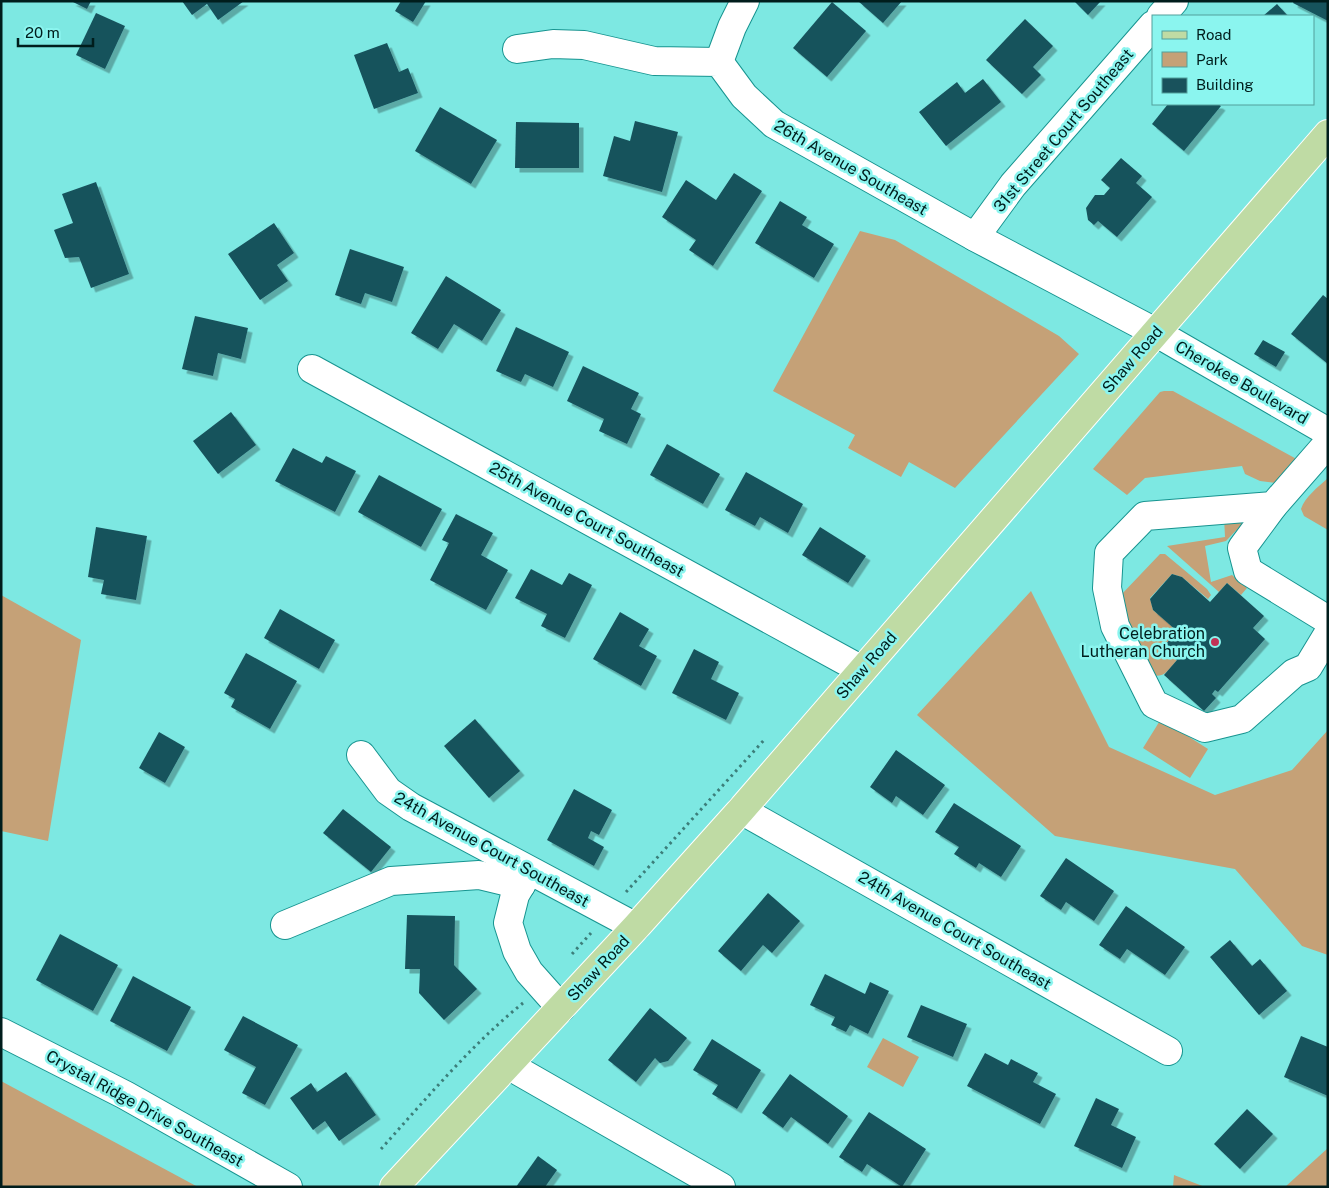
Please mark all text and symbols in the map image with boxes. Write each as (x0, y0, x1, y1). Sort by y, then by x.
scale bar (18, 15, 92, 47)
legend (1152, 15, 1314, 105)
text: 20 m (25, 24, 60, 41)
text: Road (1196, 26, 1232, 43)
street label: 31st Street Court Southeast (990, 45, 1137, 216)
text: Park (1196, 51, 1228, 68)
text: Building (1196, 76, 1254, 93)
street label: 26th Avenue Southeast (771, 116, 931, 219)
street label: Shaw Road (1098, 322, 1167, 397)
street label: Cherokee Boulevard (1172, 337, 1311, 428)
street label: 25th Avenue Court Southeast (486, 458, 687, 581)
place label: Celebration Lutheran Church (1080, 624, 1205, 661)
street label: Shaw Road (832, 628, 901, 703)
marker: Celebration Lutheran Church (1209, 636, 1221, 648)
street label: 24th Avenue Court Southeast (391, 788, 592, 911)
street label: 24th Avenue Court Southeast (855, 867, 1055, 994)
street label: Shaw Road (563, 932, 634, 1005)
street label: Crystal Ridge Drive Southeast (43, 1046, 247, 1171)

